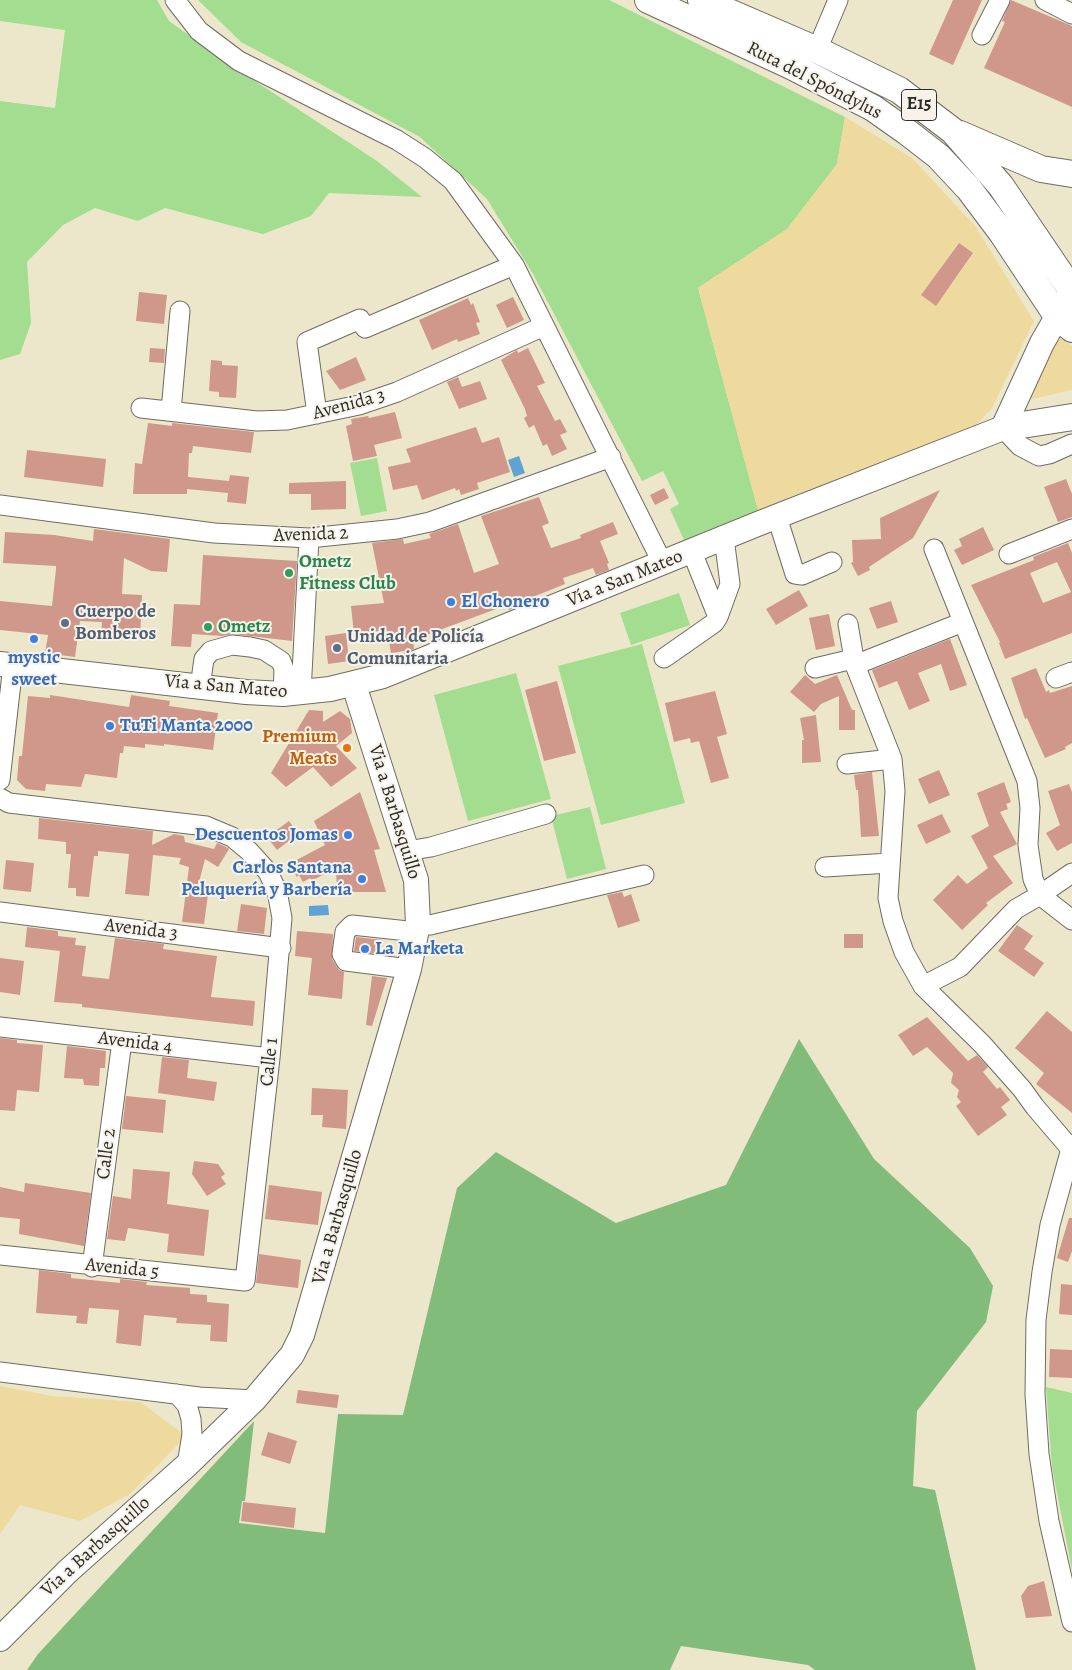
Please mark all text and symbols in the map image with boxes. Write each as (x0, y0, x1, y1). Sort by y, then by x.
street label: Ruta del Spóndylus (743, 37, 885, 125)
road number: E15 (902, 90, 936, 120)
street label: Avenida 3 (310, 384, 388, 426)
street label: Avenida 2 (273, 522, 349, 548)
street label: Vía a San Mateo (564, 545, 686, 613)
place label: Ometz Fitness Club (299, 551, 396, 595)
marker: Ometz Fitness Club (283, 567, 295, 579)
place label: El Chonero (461, 591, 550, 613)
marker: El Chonero (445, 596, 457, 608)
place label: Cuerpo de Bomberos (75, 601, 156, 645)
place label: Ometz (218, 616, 270, 638)
marker: Cuerpo de Bomberos (59, 617, 71, 629)
marker: Ometz (202, 621, 214, 633)
place label: Unidad de Policía Comunitaria (347, 626, 484, 670)
marker: mystic sweet (28, 633, 40, 645)
marker: Unidad de Policía Comunitaria (331, 642, 343, 654)
place label: mystic sweet (8, 647, 60, 691)
street label: Vía a San Mateo (164, 670, 288, 704)
place label: TuTi Manta 2000 (120, 715, 253, 737)
marker: TuTi Manta 2000 (104, 720, 116, 732)
place label: Premium Meats (262, 726, 337, 770)
marker: Premium Meats (341, 742, 353, 754)
street label: Via a Barbasquillo (363, 742, 425, 882)
place label: Descuentos Jomas (195, 824, 338, 846)
marker: Descuentos Jomas (342, 829, 354, 841)
place label: Carlos Santana Peluquería y Barbería (181, 857, 352, 901)
marker: Carlos Santana Peluquería y Barbería (356, 873, 368, 885)
street label: Avenida 3 (103, 914, 179, 946)
place label: La Marketa (375, 938, 464, 960)
marker: La Marketa (359, 943, 371, 955)
street label: Avenida 4 (97, 1027, 173, 1059)
street label: Calle 1 (256, 1037, 284, 1087)
street label: Calle 2 (93, 1127, 121, 1181)
street label: Via a Barbasquillo (308, 1147, 368, 1287)
street label: Avenida 5 (84, 1254, 160, 1284)
street label: Via a Barbasquillo (37, 1492, 155, 1602)

